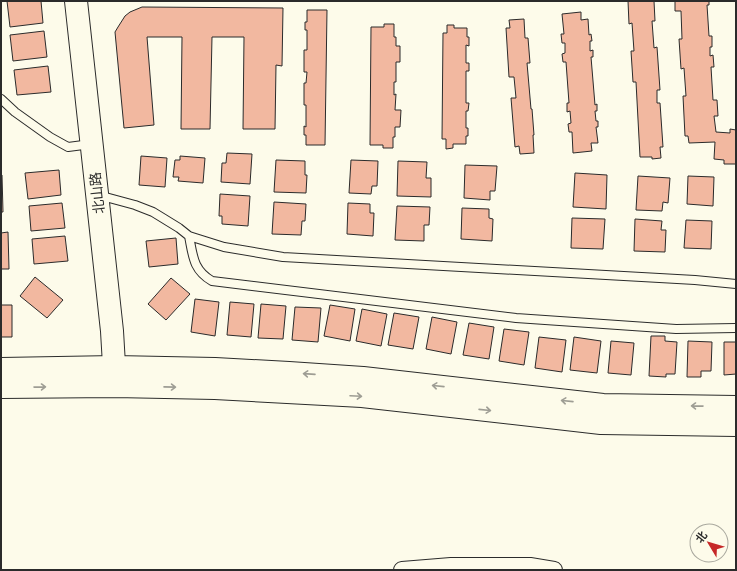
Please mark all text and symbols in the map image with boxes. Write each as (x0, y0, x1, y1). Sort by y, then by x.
street label: 北山路 (85, 171, 108, 215)
one-way arrow (303, 370, 316, 378)
one-way arrow (432, 382, 445, 390)
one-way arrow (33, 383, 46, 390)
one-way arrow (163, 383, 176, 391)
one-way arrow (349, 392, 362, 399)
one-way arrow (561, 397, 574, 404)
one-way arrow (691, 402, 704, 410)
one-way arrow (478, 406, 491, 414)
north arrow (689, 523, 729, 563)
text: 北 (691, 528, 710, 545)

